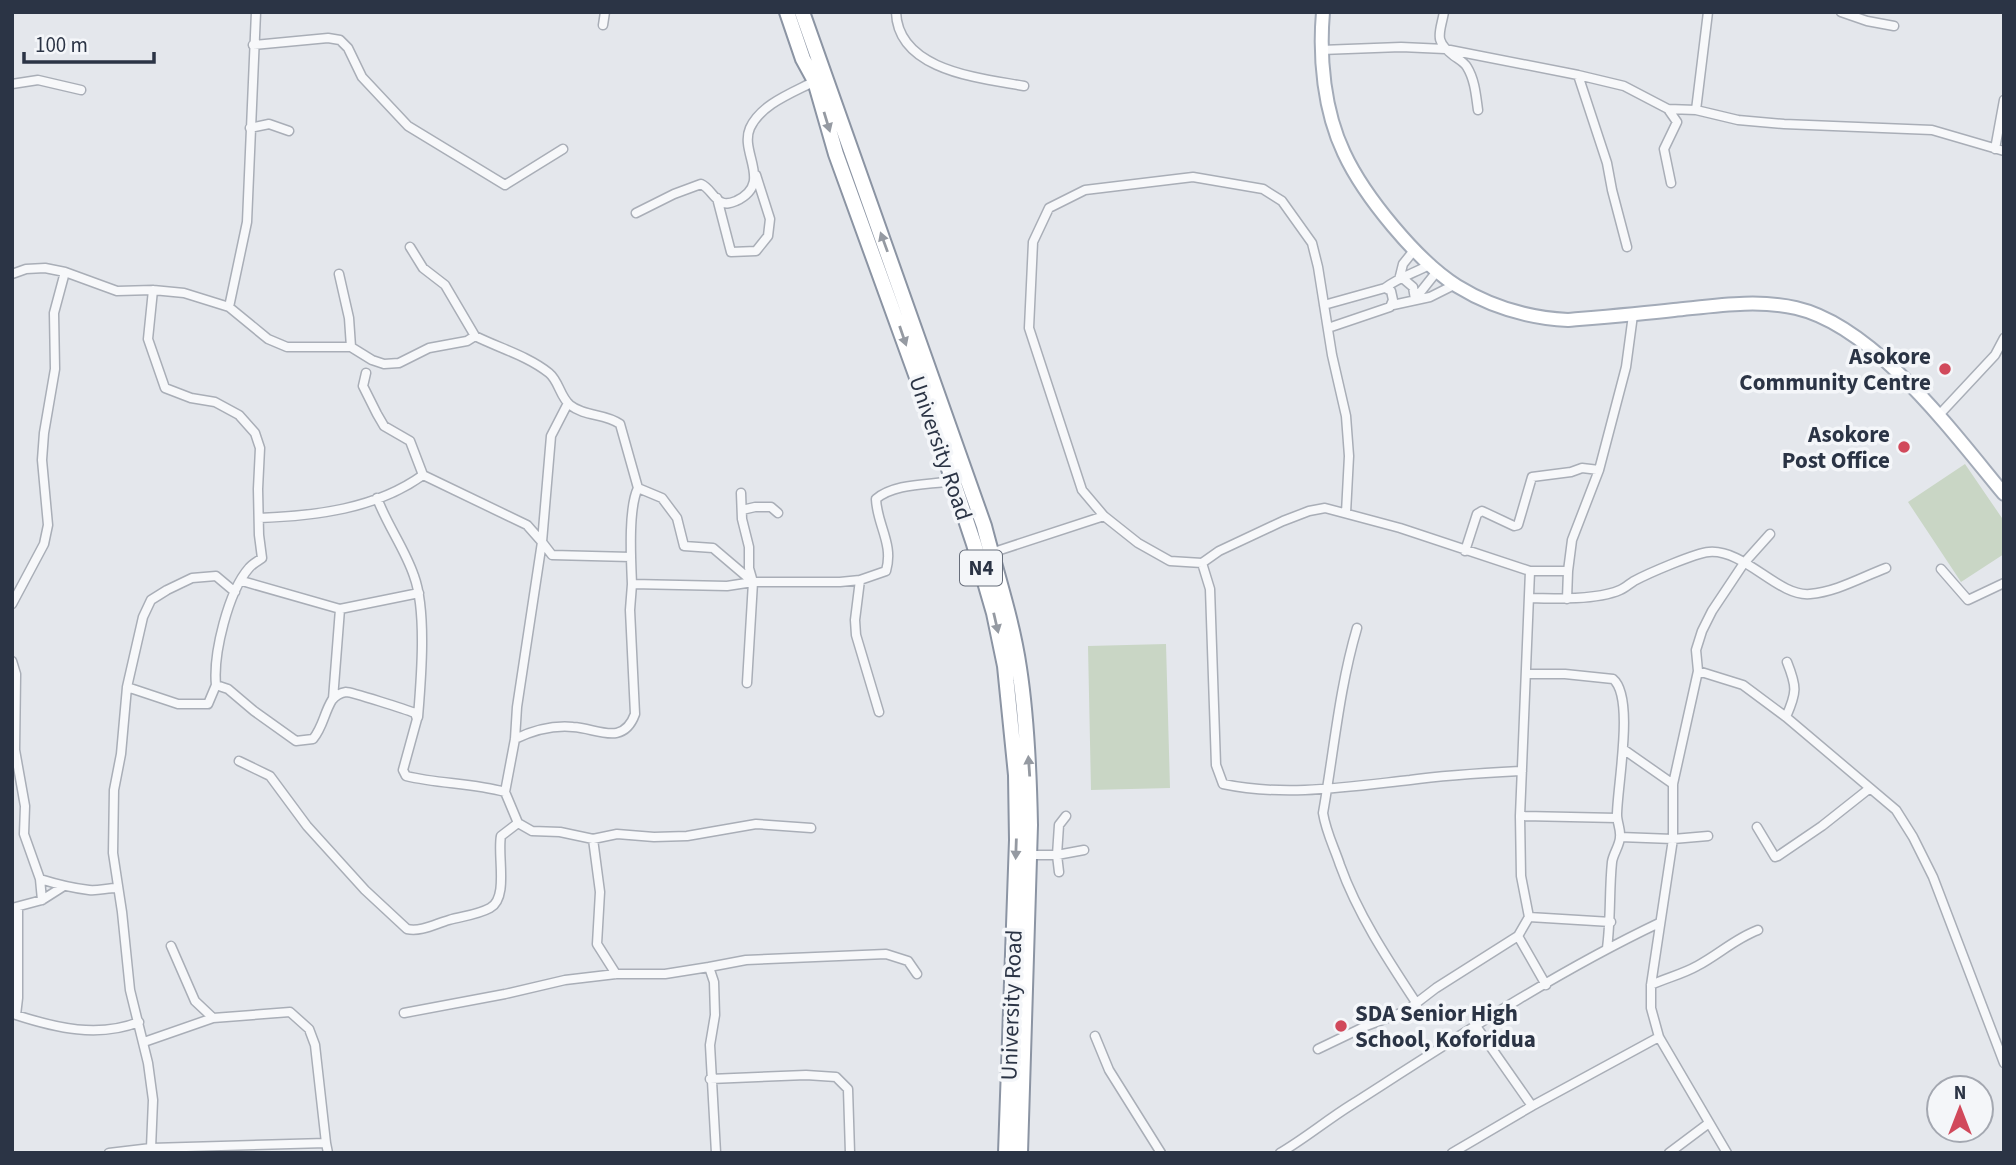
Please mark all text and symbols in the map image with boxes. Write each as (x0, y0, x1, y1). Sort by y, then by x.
scale bar (24, 21, 154, 65)
text: 100 m (35, 30, 88, 60)
one-way arrow (822, 112, 832, 133)
one-way arrow (878, 232, 889, 253)
one-way arrow (898, 326, 909, 347)
place label: Asokore Community Centre (1739, 340, 1931, 399)
marker: Asokore Community Centre (1937, 361, 1953, 377)
street label: University Road (900, 371, 981, 525)
place label: Asokore Post Office (1782, 418, 1890, 477)
marker: Asokore Post Office (1896, 439, 1912, 455)
road number: N4 (960, 550, 1002, 586)
one-way arrow (990, 612, 1001, 634)
one-way arrow (1023, 755, 1034, 777)
one-way arrow (1010, 838, 1022, 860)
street label: University Road (992, 929, 1031, 1081)
place label: SDA Senior High School, Koforidua (1355, 997, 1536, 1056)
marker: SDA Senior High School, Koforidua (1333, 1018, 1349, 1034)
north arrow (1925, 1074, 1995, 1144)
text: N (1954, 1080, 1966, 1107)

